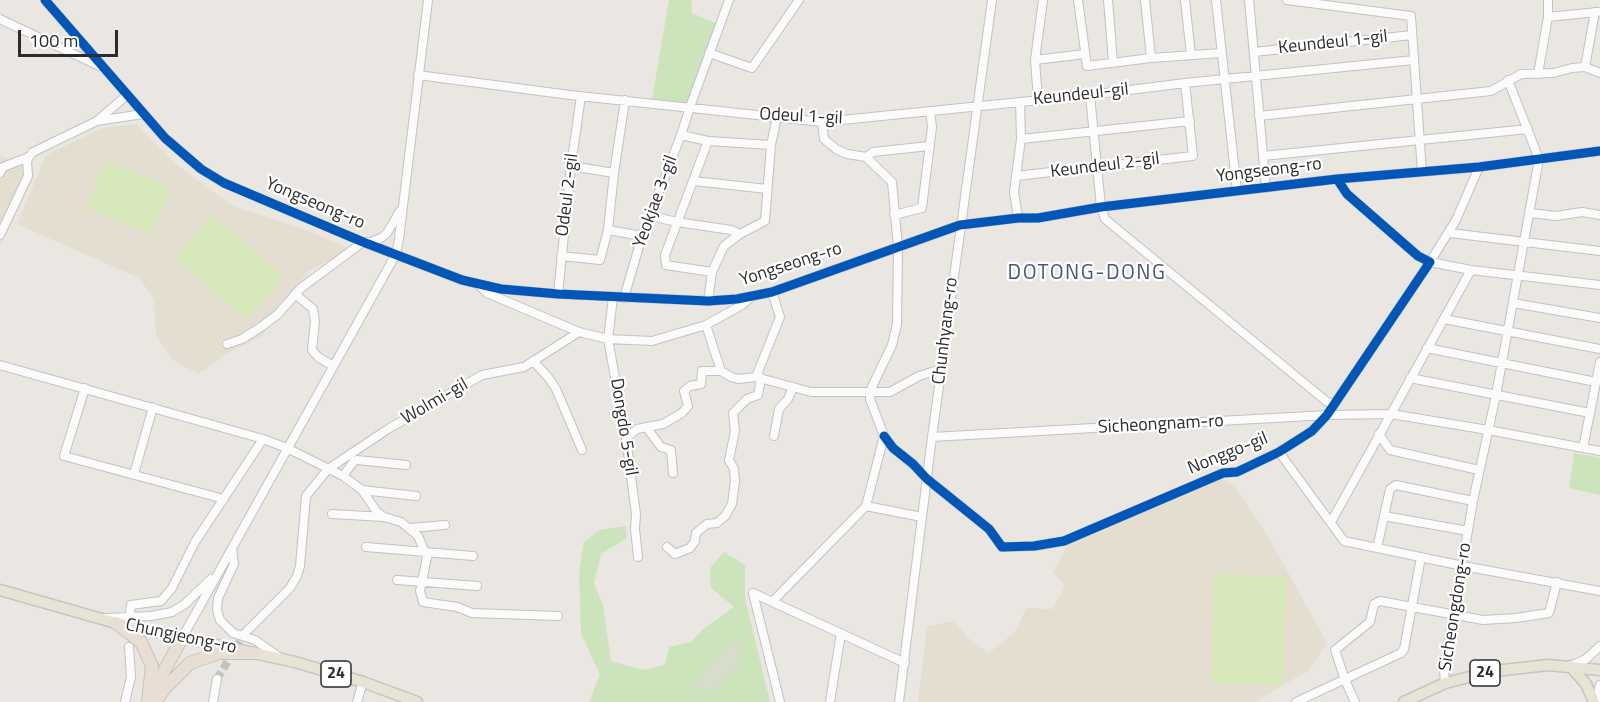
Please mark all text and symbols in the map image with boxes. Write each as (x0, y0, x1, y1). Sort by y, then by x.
scale bar (21, 18, 122, 56)
text: 100 m (29, 27, 78, 54)
street label: Keundeul 1-gil (1277, 27, 1389, 59)
street label: Keundeul-gil (1032, 79, 1130, 111)
street label: Odeul 1-gil (759, 104, 843, 130)
street label: Keundeul 2-gil (1049, 149, 1161, 183)
street label: Odeul 2-gil (552, 152, 584, 238)
street label: Yeokjae 3-gil (629, 153, 683, 251)
street label: Yongseong-ro (1215, 154, 1323, 188)
street label: Yongseong-ro (262, 173, 368, 235)
street label: Yongseong-ro (737, 238, 845, 292)
district label: DOTONG-DONG (1008, 261, 1166, 287)
street label: Chunhyang-ro (929, 276, 963, 386)
street label: Wolmi-gil (398, 374, 472, 430)
street label: Dongdo 5-gil (605, 377, 641, 477)
street label: Sicheongnam-ro (1098, 411, 1224, 439)
street label: Nonggo-gil (1185, 428, 1271, 480)
street label: Sicheongdong-ro (1435, 541, 1477, 673)
street label: Chungjeong-ro (124, 615, 238, 659)
road number: 24 (1470, 660, 1500, 686)
road number: 24 (321, 661, 351, 687)

